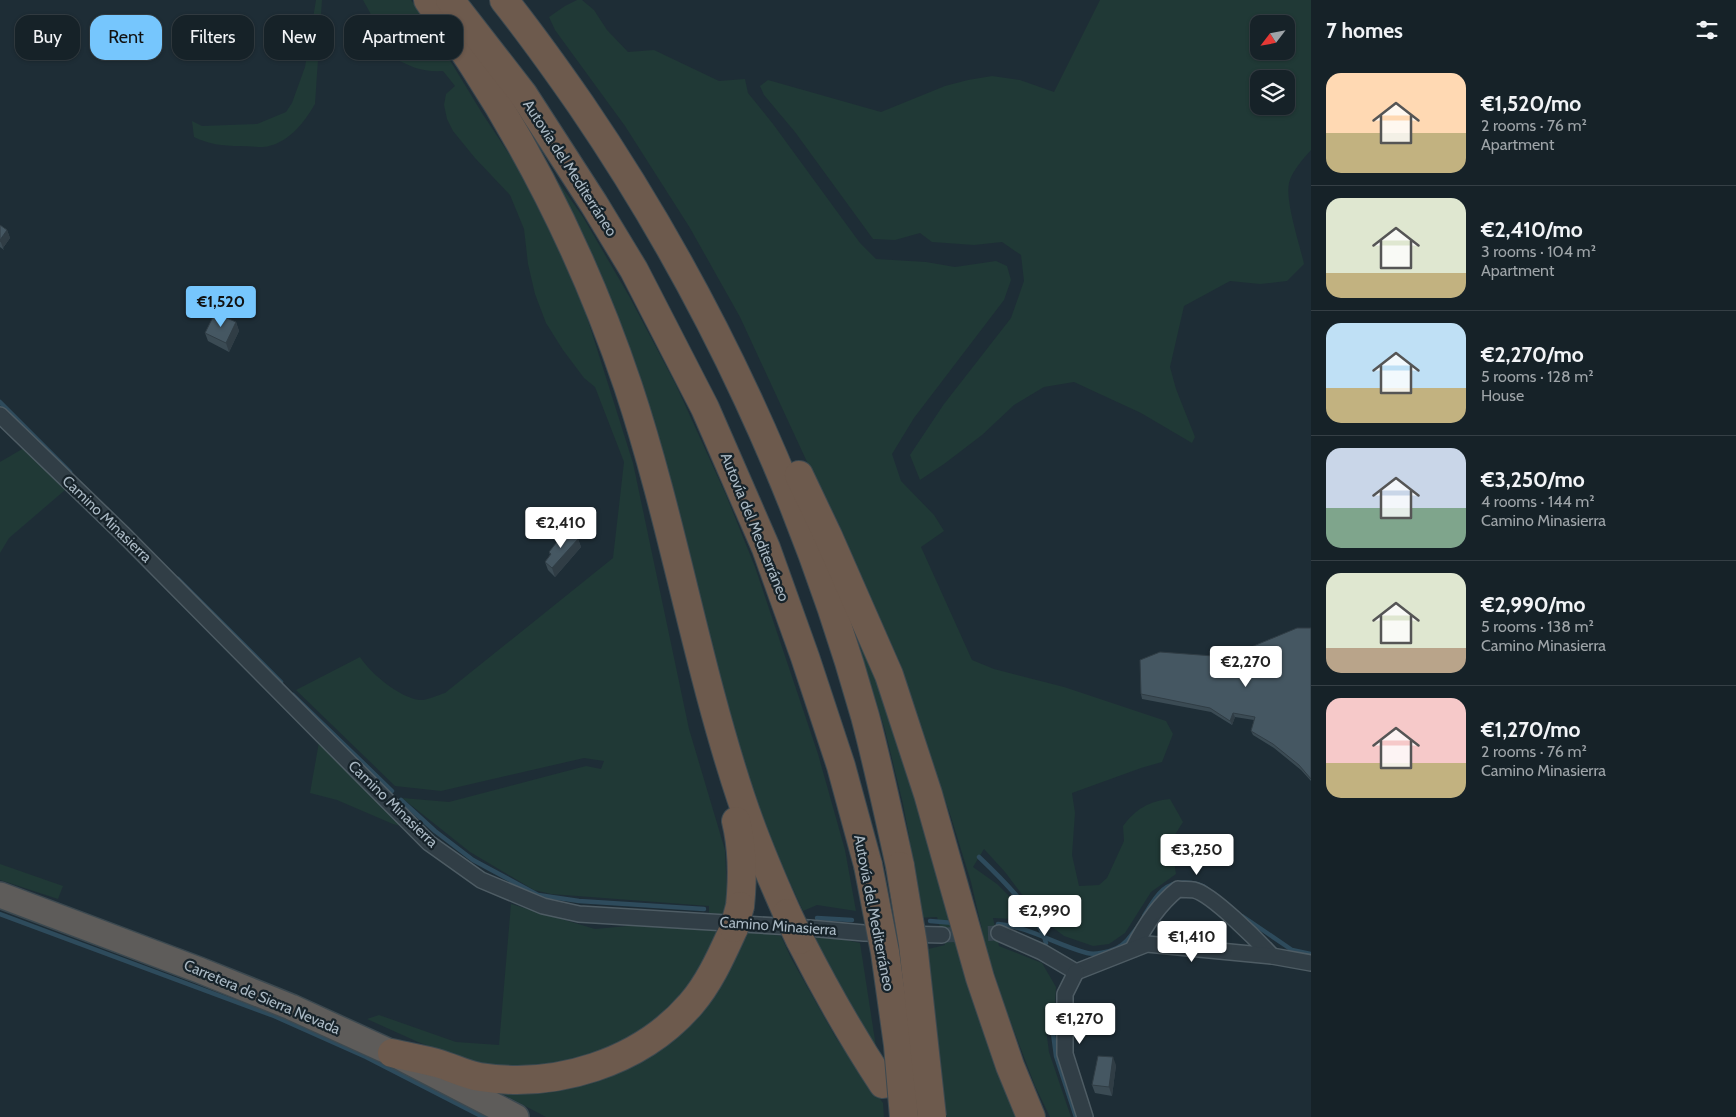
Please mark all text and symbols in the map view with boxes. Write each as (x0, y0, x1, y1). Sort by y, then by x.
chip: Buy (15, 15, 80, 60)
chip: Rent (90, 15, 162, 60)
chip: Filters (172, 15, 254, 60)
chip: New (264, 15, 334, 60)
chip: Apartment (344, 15, 463, 60)
north arrow (1250, 15, 1295, 60)
map controls (1250, 15, 1295, 115)
icon: filters (1693, 16, 1721, 44)
text: 7 homes (1326, 18, 1403, 43)
button: layers (1250, 70, 1295, 115)
text: €1,520/mo (1481, 91, 1581, 116)
icon: home (1366, 93, 1426, 153)
street label: Autovía del Mediterráneo (519, 96, 621, 240)
text: 2 rooms · 76 m² (1481, 116, 1587, 135)
text: Apartment (1481, 135, 1554, 154)
text: €2,410/mo (1481, 217, 1583, 242)
icon: home (1366, 218, 1426, 278)
text: 3 rooms · 104 m² (1481, 242, 1596, 261)
text: Apartment (1481, 261, 1554, 280)
pin: €1,520 (180, 286, 262, 328)
text: €1,520 (197, 292, 245, 311)
text: €2,270/mo (1481, 342, 1584, 367)
icon: home (1366, 343, 1426, 403)
text: 5 rooms · 128 m² (1481, 367, 1594, 386)
text: House (1481, 386, 1524, 405)
street label: Autovía del Mediterráneo (717, 450, 793, 604)
text: €3,250/mo (1481, 467, 1585, 492)
icon: home (1366, 468, 1426, 528)
street label: Camino Minasierra (59, 472, 156, 567)
text: 4 rooms · 144 m² (1481, 492, 1595, 511)
pin: €2,410 (520, 506, 602, 549)
text: Camino Minasierra (1481, 511, 1606, 530)
text: €2,410 (536, 513, 586, 532)
text: €2,990/mo (1481, 592, 1586, 617)
icon: home (1366, 593, 1426, 653)
text: 5 rooms · 138 m² (1481, 617, 1594, 636)
text: Camino Minasierra (1481, 636, 1606, 655)
pin: €2,270 (1205, 646, 1287, 688)
text: €2,270 (1221, 652, 1271, 671)
text: €1,270/mo (1481, 717, 1580, 742)
icon: home (1366, 718, 1426, 778)
text: 2 rooms · 76 m² (1481, 742, 1587, 761)
street label: Camino Minasierra (345, 757, 442, 852)
text: Camino Minasierra (1481, 761, 1606, 780)
street label: Autovía del Mediterráneo (850, 833, 898, 993)
pin: €3,250 (1156, 834, 1238, 876)
text: €3,250 (1172, 840, 1222, 859)
pin: €2,990 (1004, 894, 1086, 937)
text: €2,990 (1019, 901, 1071, 920)
street label: Camino Minasierra (719, 913, 838, 939)
pin: €1,410 (1151, 920, 1233, 963)
text: €1,410 (1169, 927, 1215, 946)
street label: Carretera de Sierra Nevada (181, 956, 344, 1038)
pin: €1,270 (1039, 1002, 1121, 1045)
text: €1,270 (1056, 1009, 1104, 1028)

